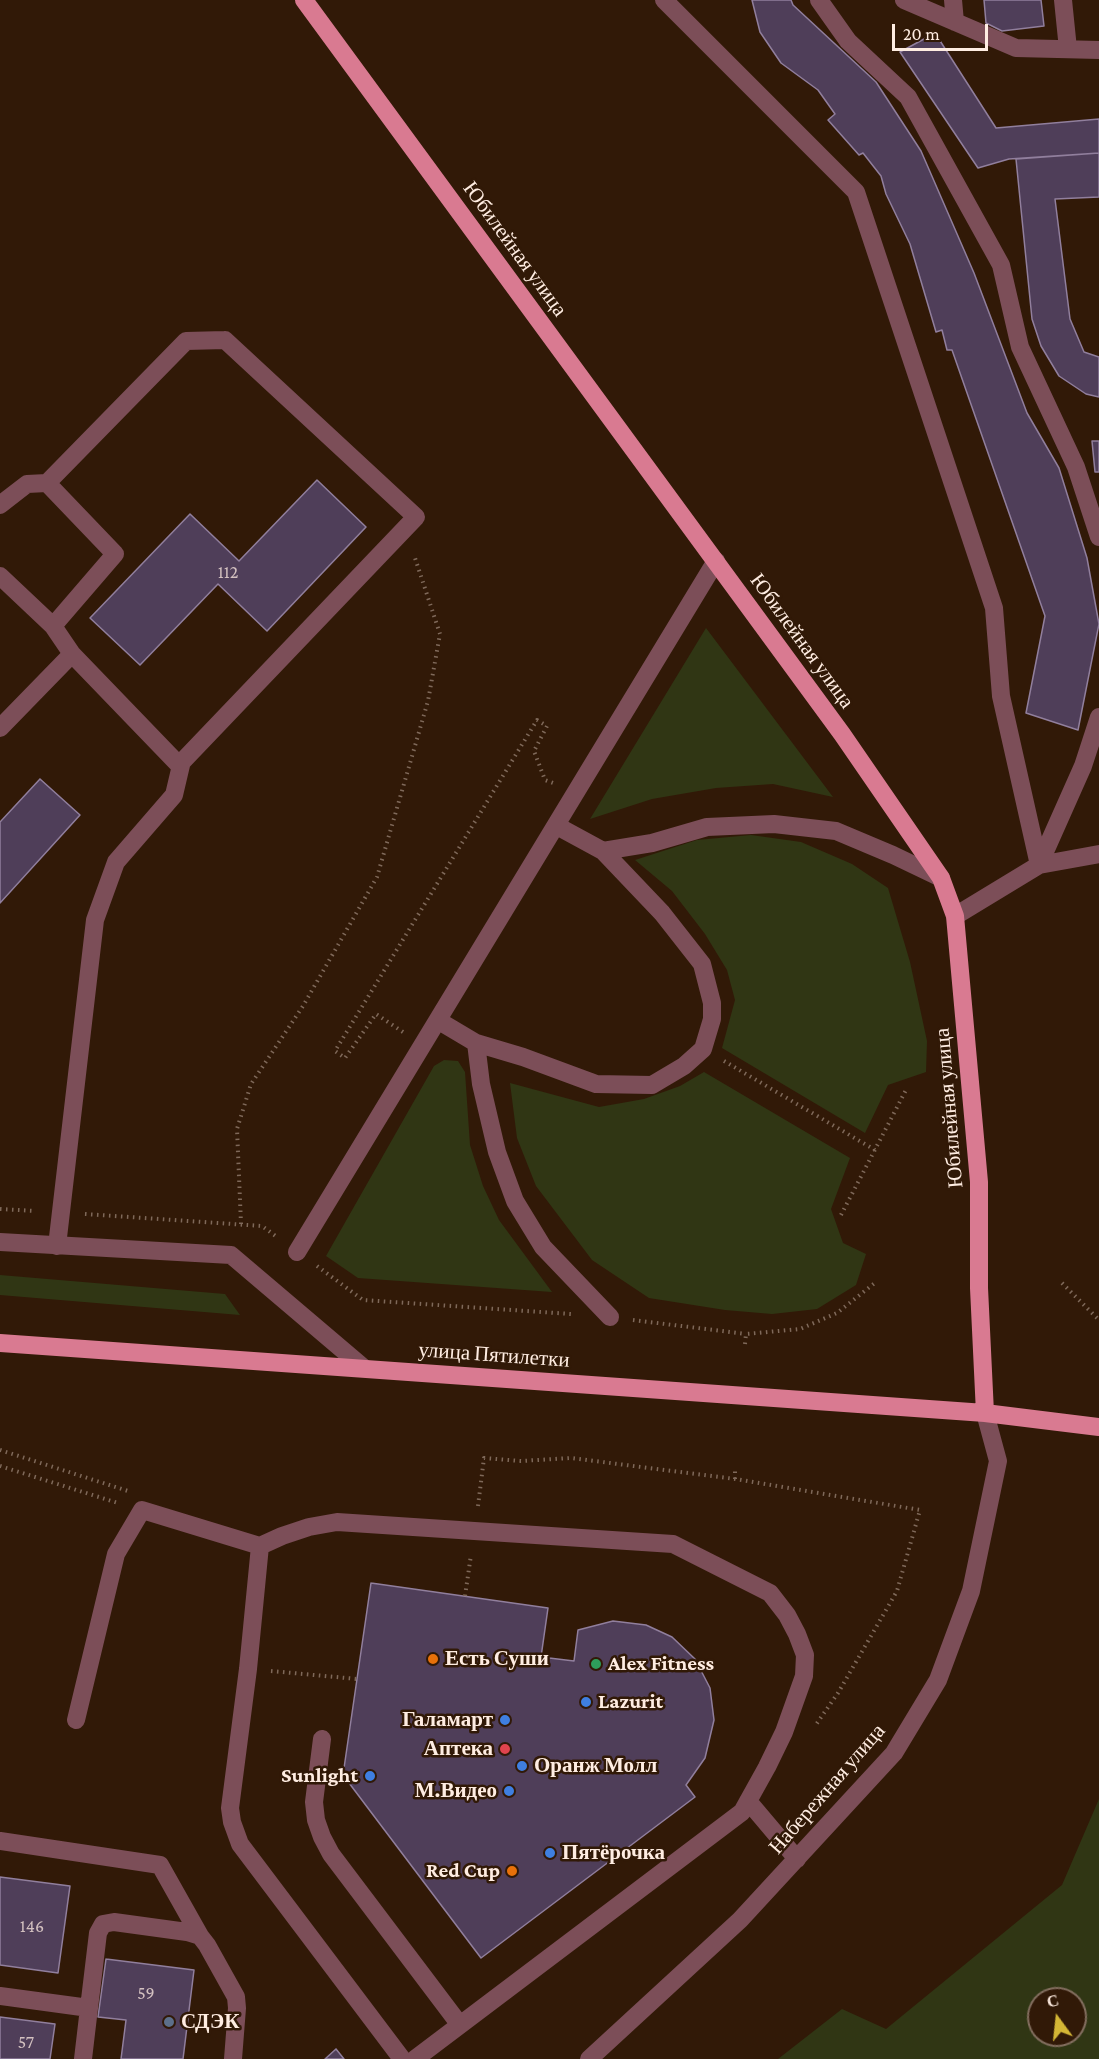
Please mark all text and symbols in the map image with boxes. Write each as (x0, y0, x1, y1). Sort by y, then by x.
scale bar (895, 12, 991, 50)
text: 20 m (903, 24, 940, 44)
street label: Юбилейная улица (458, 177, 572, 321)
house number: 112 (218, 561, 238, 583)
street label: Юбилейная улица (745, 569, 859, 713)
street label: Юбилейная улица (929, 1027, 969, 1189)
street label: улица Пятилетки (418, 1337, 570, 1373)
place label: Есть Суши (445, 1646, 549, 1672)
place label: Alex Fitness (608, 1651, 714, 1677)
marker: Есть Суши (426, 1652, 440, 1666)
marker: Alex Fitness (589, 1657, 603, 1671)
place label: Lazurit (598, 1689, 663, 1715)
marker: Lazurit (579, 1695, 593, 1709)
place label: Галамарт (402, 1707, 493, 1733)
marker: Галамарт (498, 1713, 512, 1727)
street label: Набережная улица (764, 1719, 890, 1859)
place label: Аптека (424, 1736, 493, 1762)
marker: Аптека (498, 1742, 512, 1756)
place label: Оранж Молл (534, 1753, 657, 1779)
marker: Оранж Молл (515, 1759, 529, 1773)
place label: Sunlight (281, 1763, 358, 1789)
marker: Sunlight (363, 1769, 377, 1783)
place label: М.Видео (415, 1778, 497, 1804)
marker: М.Видео (502, 1784, 516, 1798)
place label: Пятёрочка (562, 1840, 665, 1866)
marker: Пятёрочка (543, 1846, 557, 1860)
place label: Red Cup (426, 1858, 500, 1884)
marker: Red Cup (505, 1864, 519, 1878)
house number: 146 (20, 1915, 44, 1937)
house number: 59 (137, 1982, 155, 2004)
north arrow (1027, 1987, 1087, 2047)
text: С (1045, 1991, 1061, 2011)
place label: СДЭК (181, 2009, 240, 2035)
marker: СДЭК (162, 2015, 176, 2029)
house number: 57 (18, 2031, 34, 2053)

